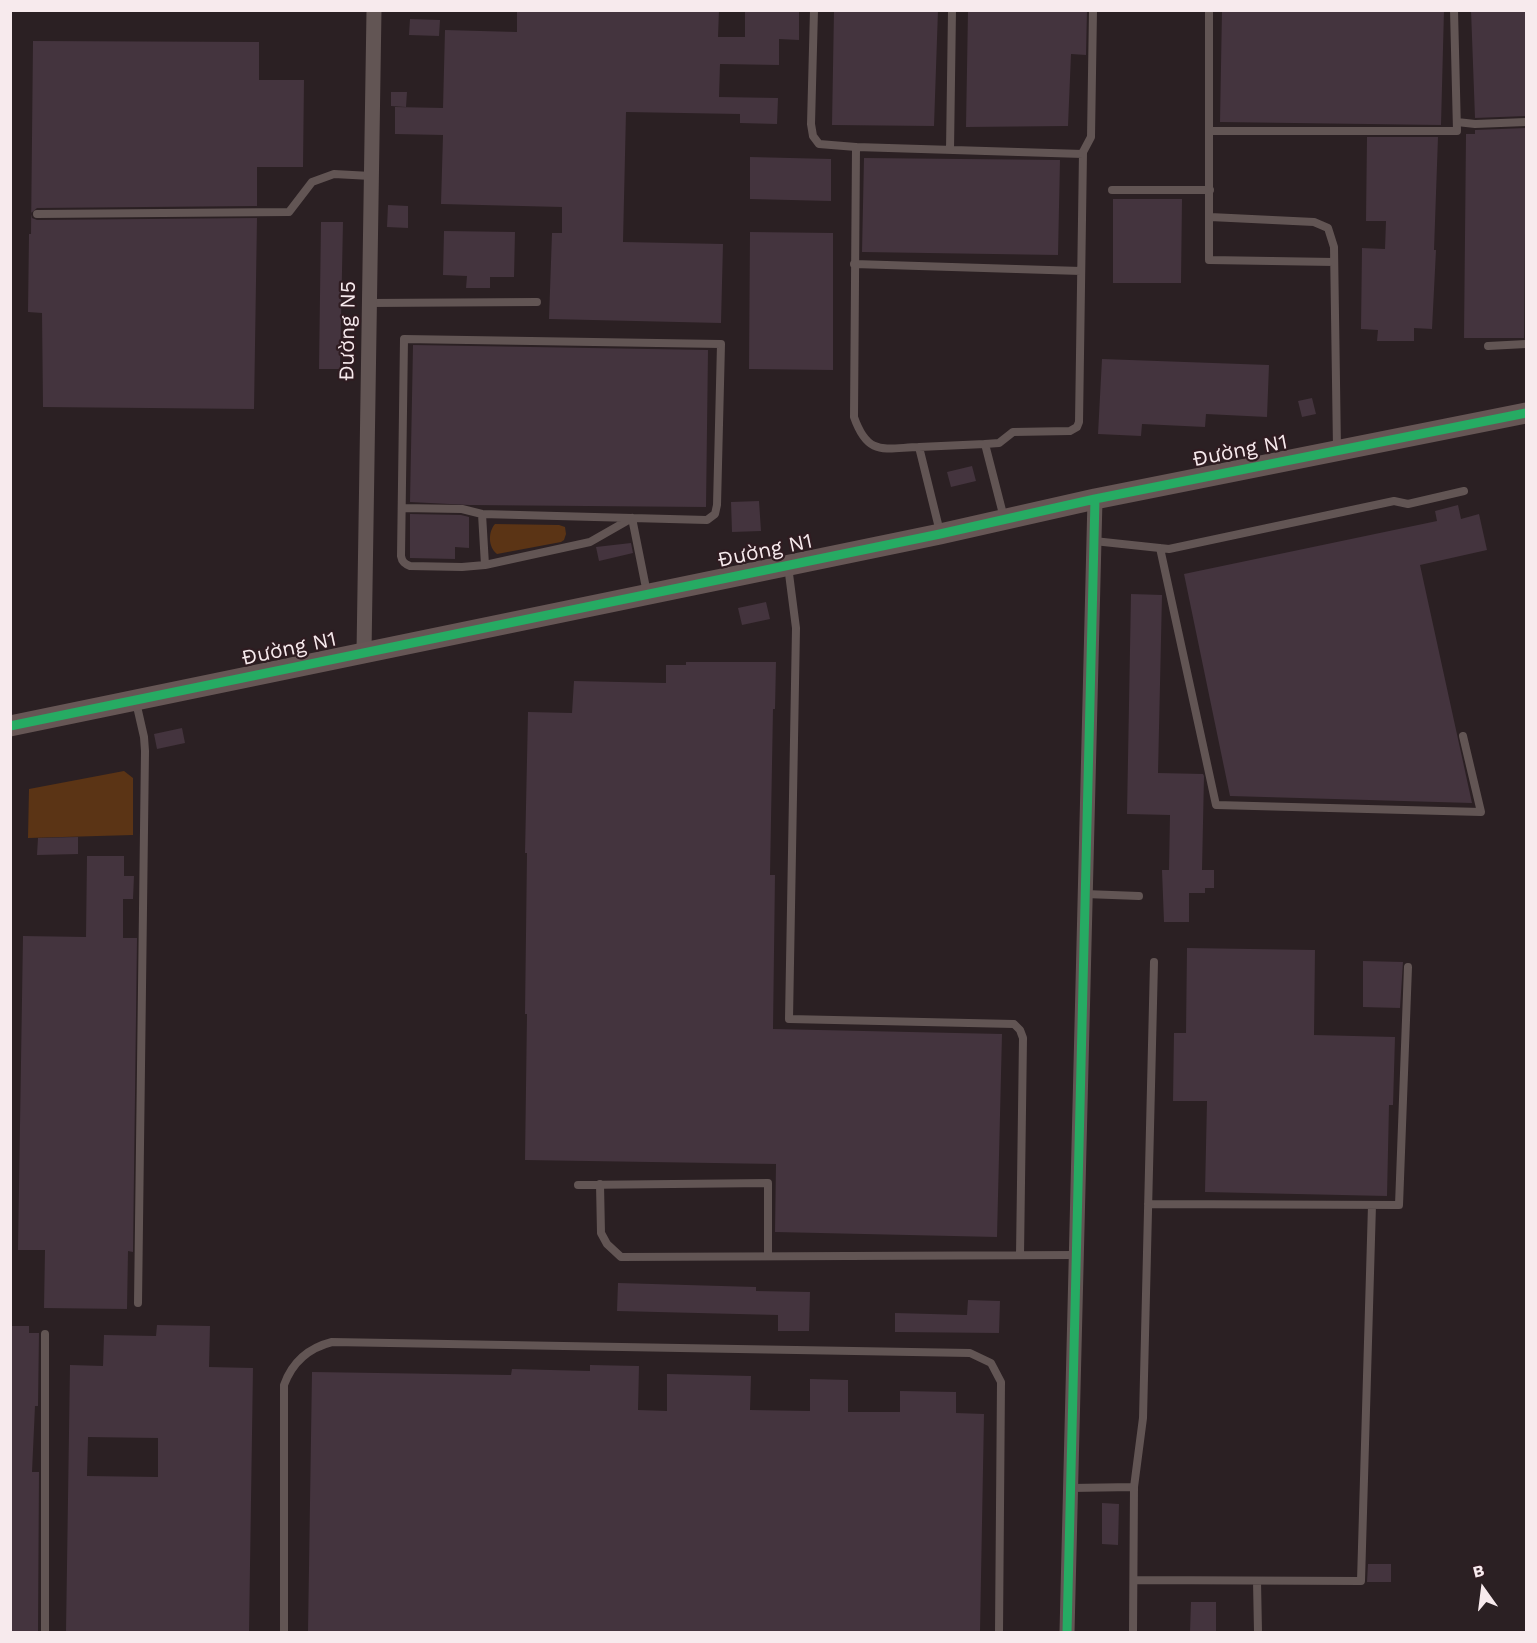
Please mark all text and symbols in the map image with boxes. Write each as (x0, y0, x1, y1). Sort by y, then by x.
street label: Đường N5 (335, 281, 361, 381)
street label: Đường N1 (1190, 429, 1290, 473)
street label: Đường N1 (715, 529, 815, 573)
street label: Đường N1 (239, 627, 339, 671)
north arrow (1453, 1559, 1513, 1619)
text: B (1471, 1561, 1486, 1582)

